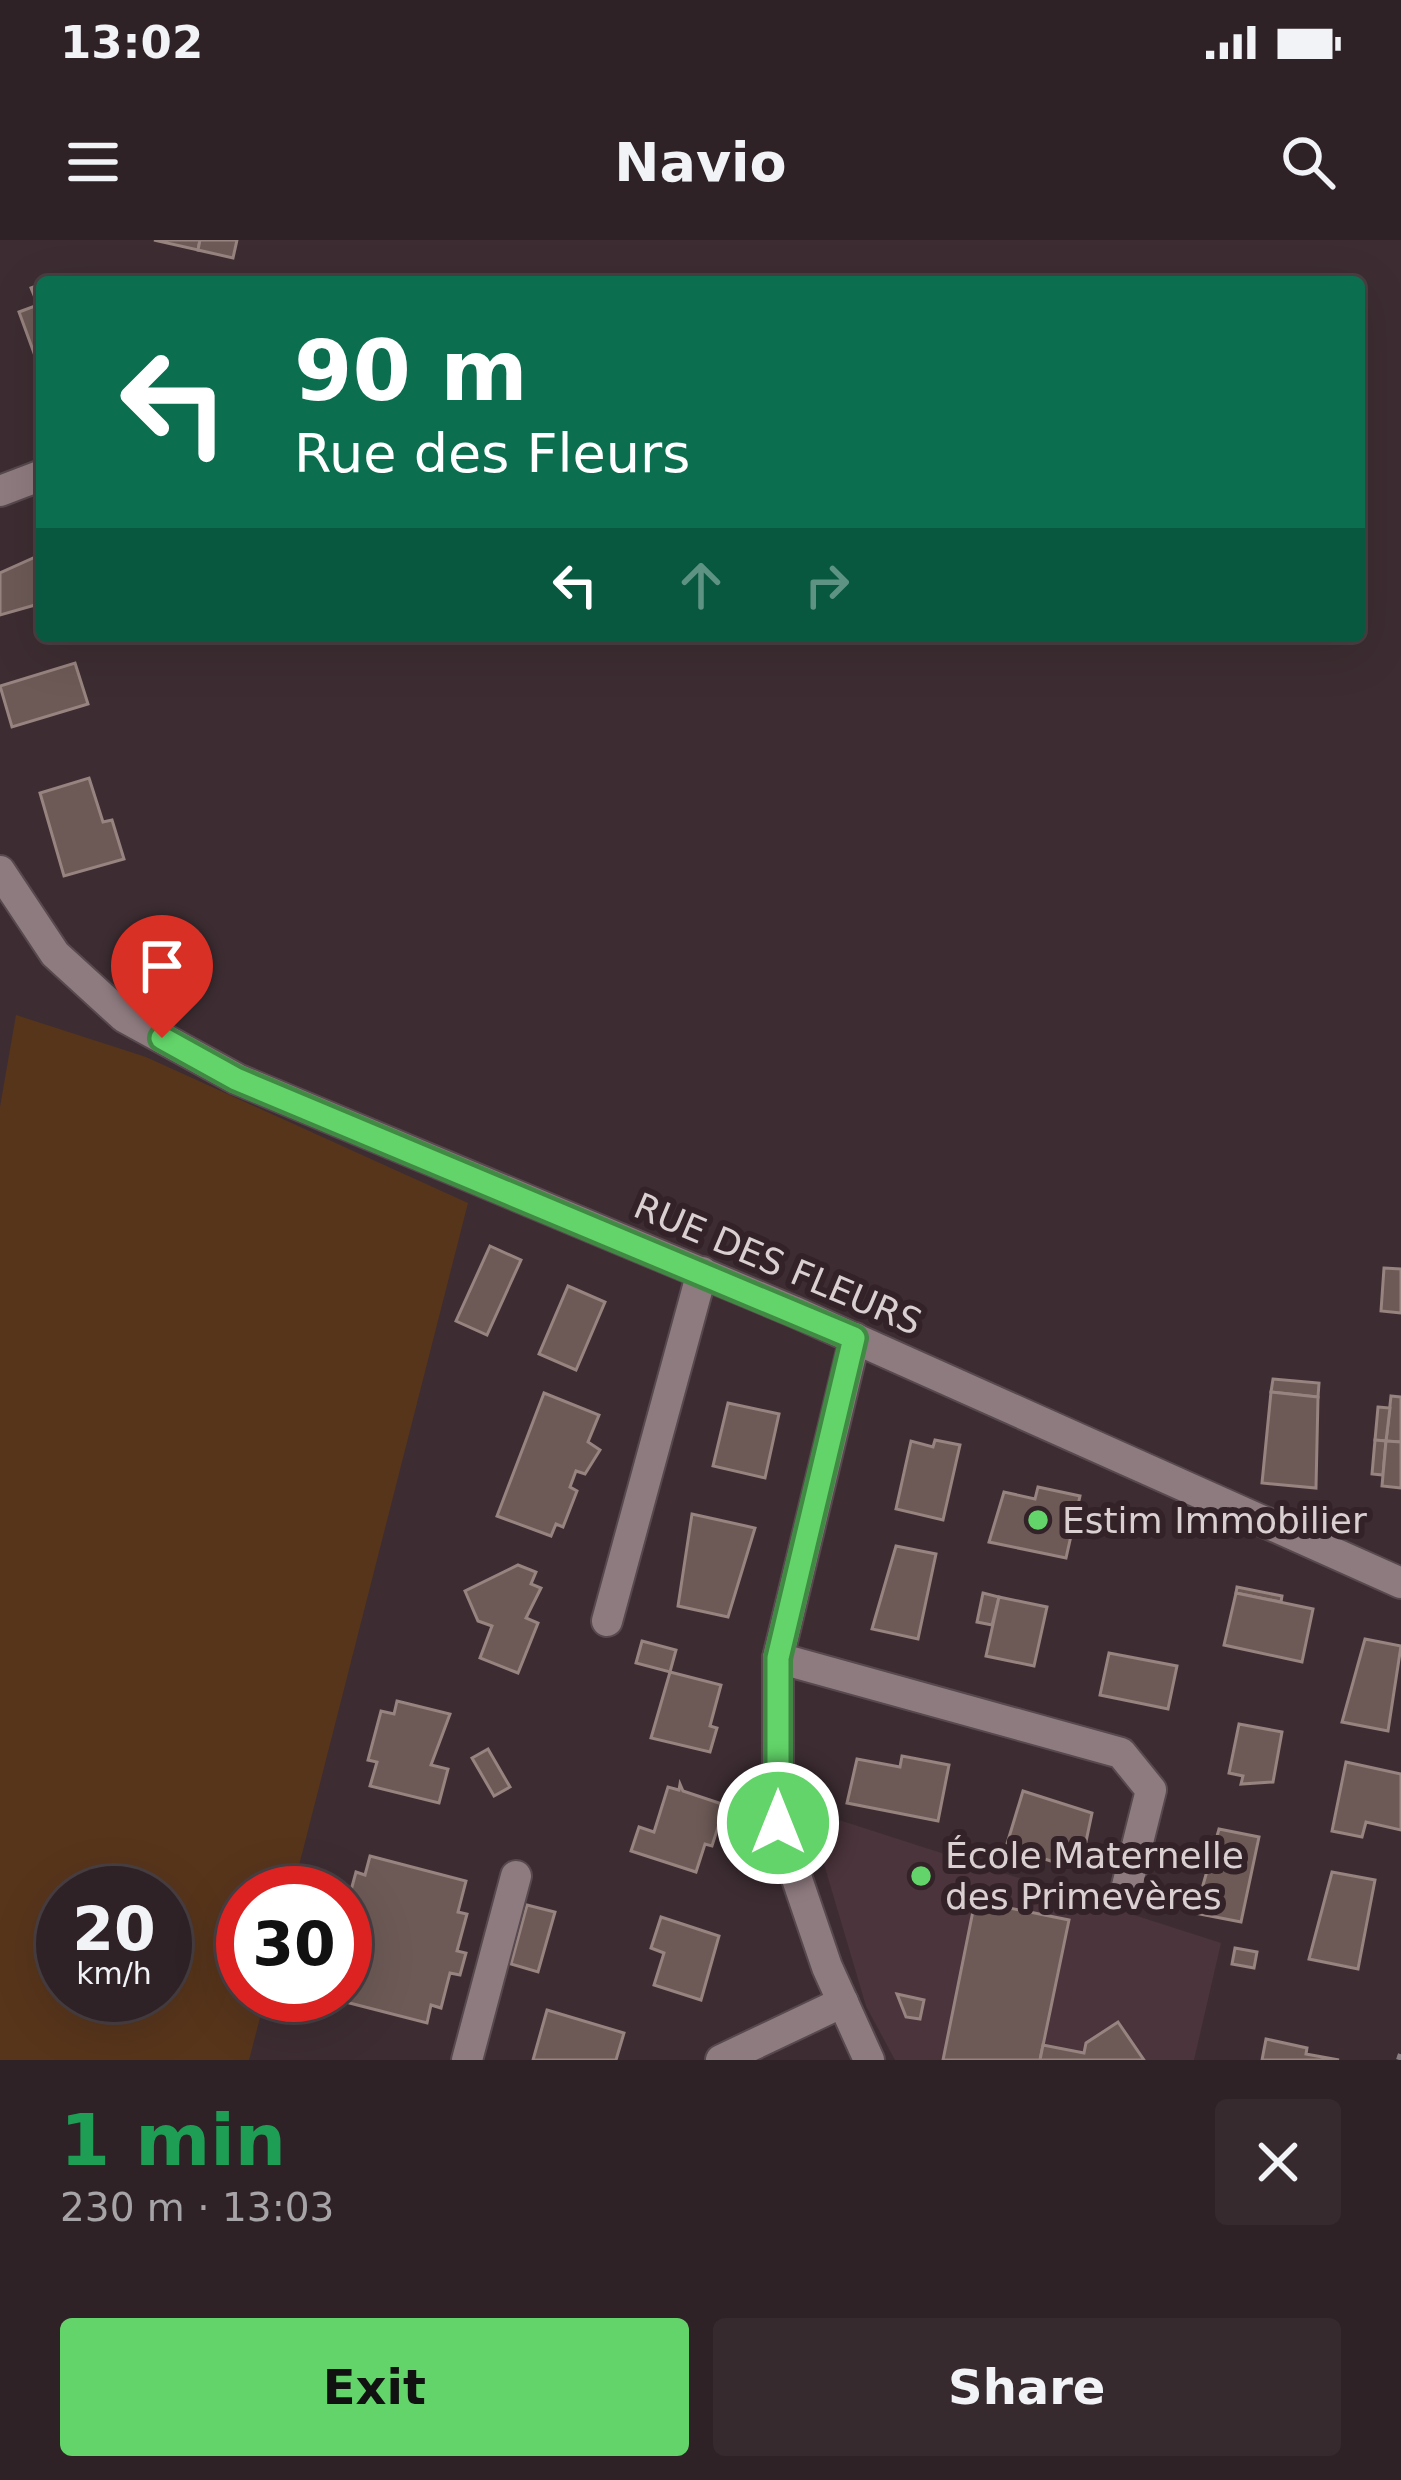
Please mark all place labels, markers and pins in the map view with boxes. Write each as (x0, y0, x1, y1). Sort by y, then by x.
pin (111, 915, 213, 1038)
place label: Estim Immobilier (1062, 1500, 1367, 1541)
marker: Estim Immobilier (1025, 1507, 1051, 1533)
place label: École Maternelle des Primevères (945, 1835, 1244, 1917)
marker: École Maternelle des Primevères (908, 1863, 934, 1889)

